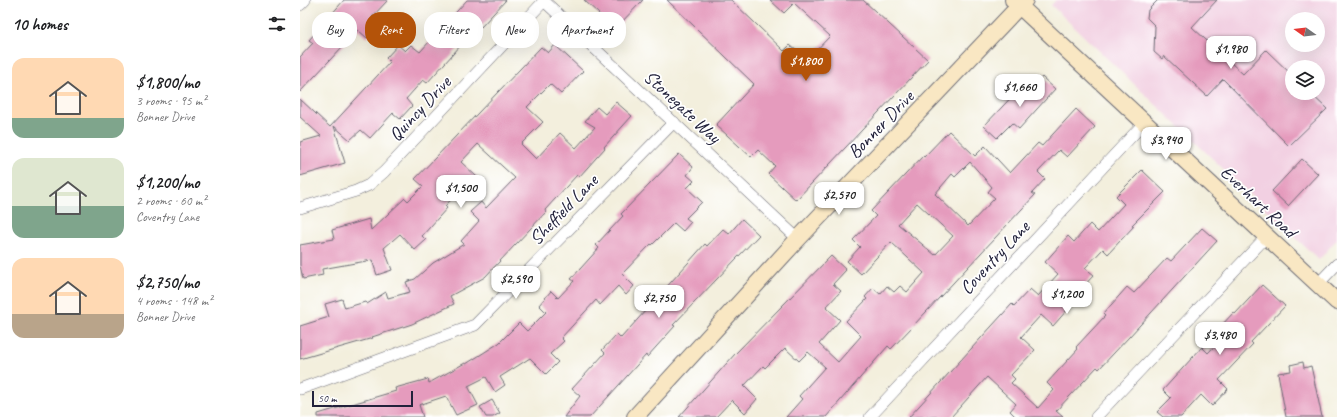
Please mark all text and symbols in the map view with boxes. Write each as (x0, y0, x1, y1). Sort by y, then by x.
chip: Buy (312, 12, 357, 48)
chip: Rent (365, 12, 416, 48)
chip: Filters (424, 12, 483, 48)
chip: New (491, 12, 539, 48)
chip: Apartment (547, 12, 626, 48)
north arrow (1285, 12, 1325, 52)
map controls (1285, 12, 1325, 100)
icon: filters (266, 13, 288, 35)
text: 10 homes (12, 14, 68, 35)
pin: $1,980 (1198, 36, 1264, 70)
text: $1,980 (1215, 41, 1247, 57)
pin: $1,800 (773, 48, 839, 82)
text: $1,800 (790, 53, 822, 69)
button: layers (1285, 60, 1325, 100)
street label: Stonegate Way (639, 65, 727, 150)
street label: Quincy Drive (383, 70, 457, 146)
text: $1,800/mo (136, 72, 199, 93)
icon: home (44, 74, 92, 122)
pin: $1,660 (987, 74, 1053, 108)
text: $1,660 (1004, 79, 1036, 95)
street label: Bonner Drive (842, 84, 920, 164)
text: 3 rooms · 95 m² (136, 93, 206, 109)
text: Bonner Drive (136, 109, 194, 125)
pin: $3,940 (1133, 127, 1199, 161)
text: $3,940 (1150, 132, 1182, 148)
street label: Everhart Road (1215, 160, 1303, 245)
street label: Sheffield Lane (524, 168, 605, 250)
text: $1,200/mo (136, 172, 199, 193)
icon: home (44, 174, 92, 222)
pin: $1,500 (428, 175, 494, 209)
text: $1,500 (445, 180, 477, 196)
pin: $2,570 (806, 182, 872, 216)
text: $2,570 (823, 187, 855, 203)
text: 2 rooms · 60 m² (136, 193, 206, 209)
text: Coventry Lane (136, 209, 199, 225)
street label: Coventry Lane (955, 214, 1036, 300)
pin: $2,590 (483, 266, 549, 300)
text: $2,590 (500, 271, 532, 287)
text: $2,750/mo (136, 272, 199, 293)
icon: home (44, 274, 92, 322)
pin: $1,200 (1034, 281, 1100, 315)
pin: $2,750 (626, 285, 692, 319)
text: $1,200 (1051, 286, 1083, 302)
text: $2,750 (643, 290, 675, 306)
text: 4 rooms · 148 m² (136, 293, 212, 309)
text: Bonner Drive (136, 309, 194, 325)
pin: $3,480 (1187, 322, 1253, 356)
text: $3,480 (1204, 327, 1236, 343)
scale bar (312, 389, 413, 408)
text: 50 m (318, 391, 337, 405)

